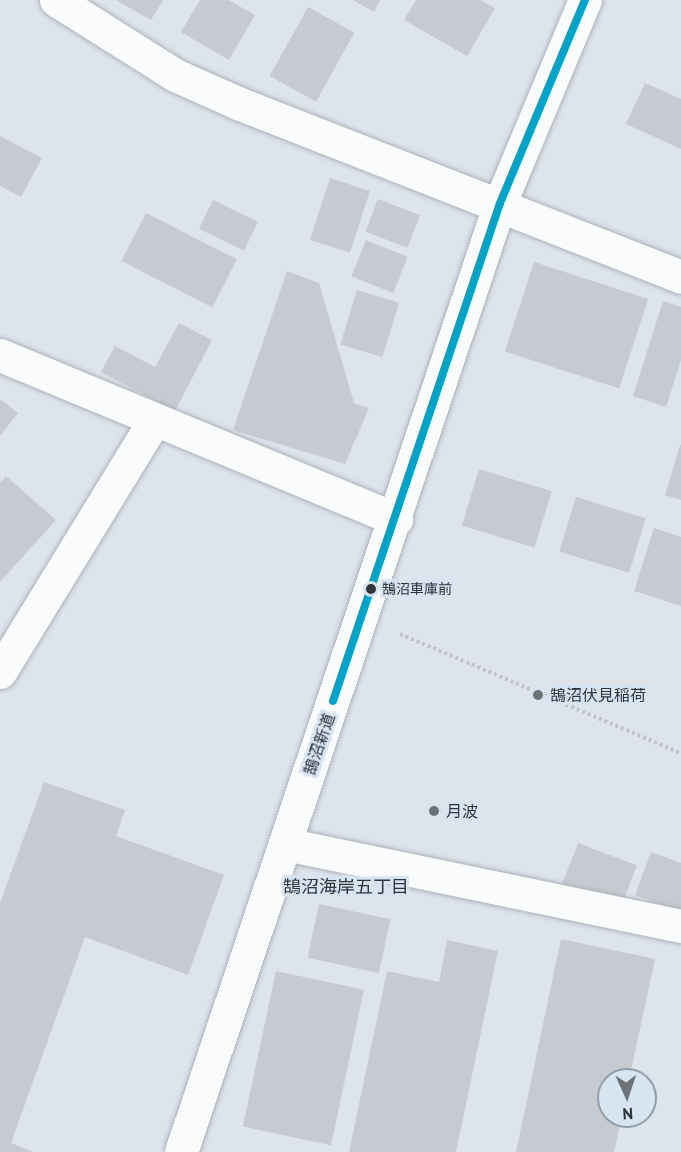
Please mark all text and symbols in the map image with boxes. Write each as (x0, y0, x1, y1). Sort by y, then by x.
place label: 鵠沼車庫前 (382, 581, 452, 597)
marker: 鵠沼車庫前 (365, 583, 377, 595)
place label: 鵠沼伏見稲荷 (550, 685, 646, 705)
marker: 鵠沼伏見稲荷 (531, 688, 545, 702)
street label: 鵠沼新道 (300, 711, 338, 777)
place label: 月波 (446, 801, 478, 821)
marker: 月波 (427, 804, 441, 818)
district label: 鵠沼海岸五丁目 (283, 876, 409, 898)
north arrow (597, 1068, 657, 1128)
text: N (622, 1104, 634, 1124)

